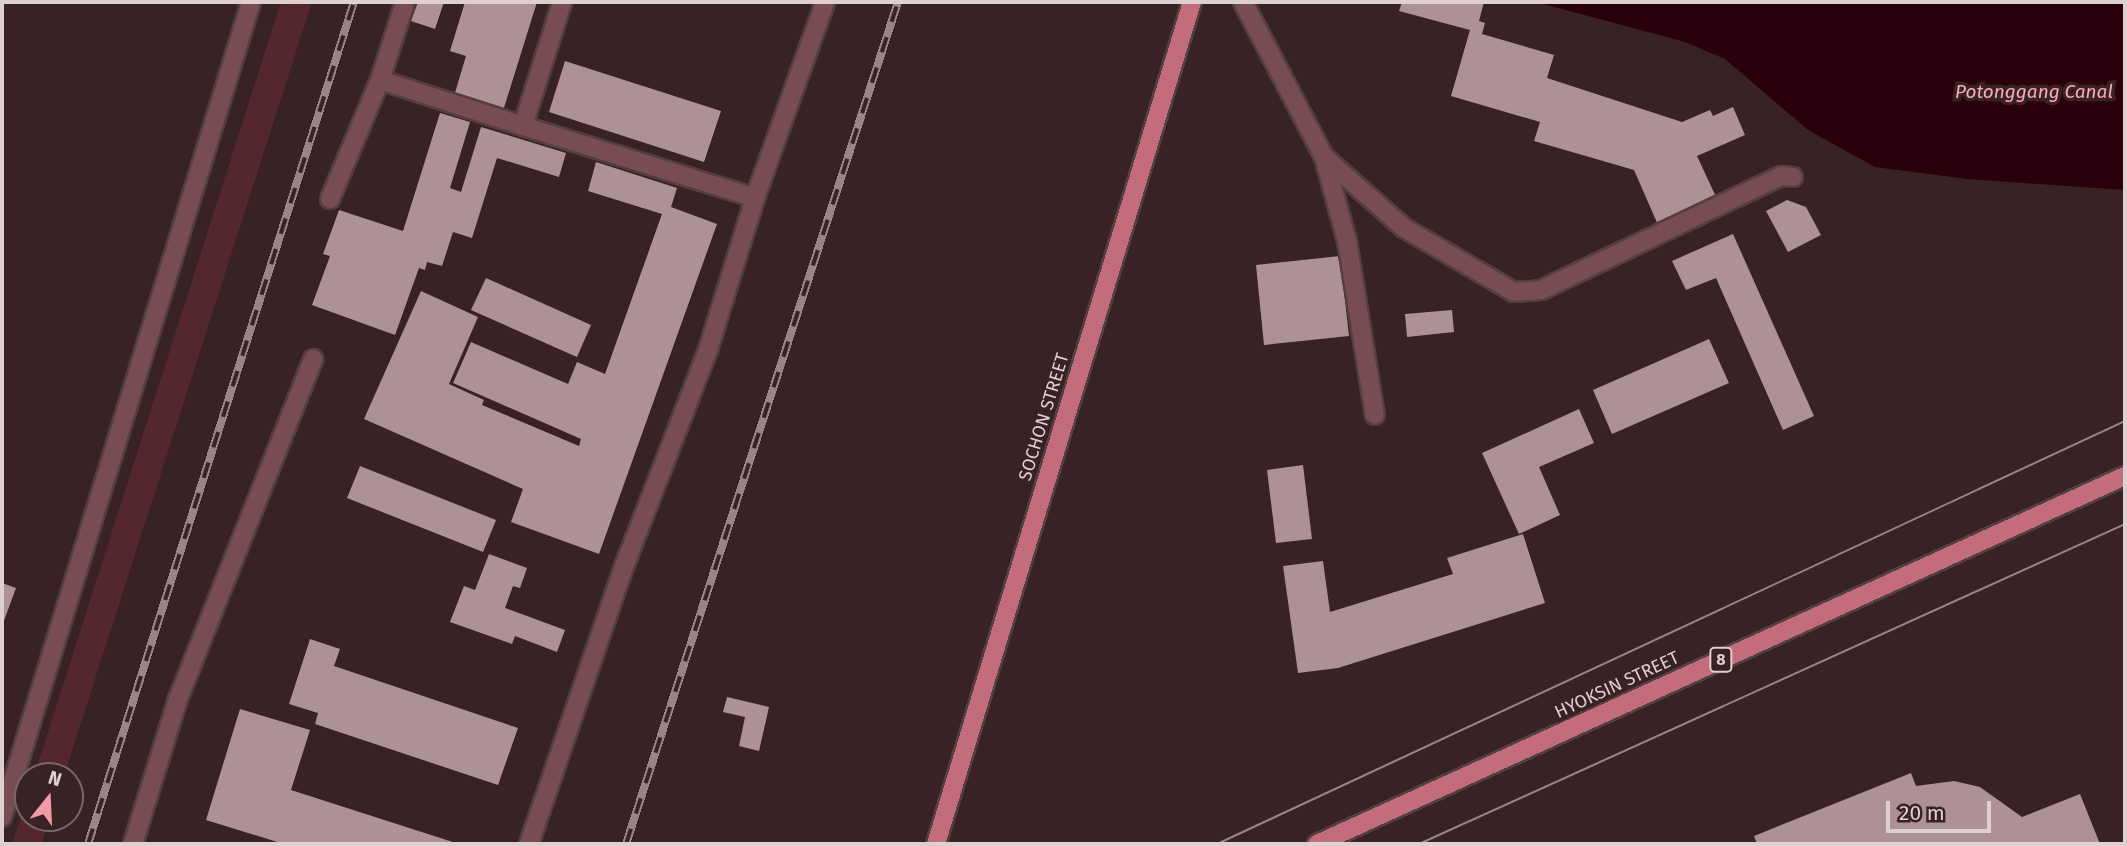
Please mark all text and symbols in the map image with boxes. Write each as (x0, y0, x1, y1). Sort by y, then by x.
water label: Potonggang Canal (1955, 81, 2113, 103)
street label: SOCHON STREET (1014, 351, 1074, 483)
street label: HYOKSIN STREET (1551, 647, 1683, 723)
road number: 8 (1709, 648, 1733, 673)
north arrow (14, 762, 84, 832)
text: N (45, 766, 65, 791)
scale bar (1889, 786, 1994, 830)
text: 20 m (1899, 800, 1945, 826)

